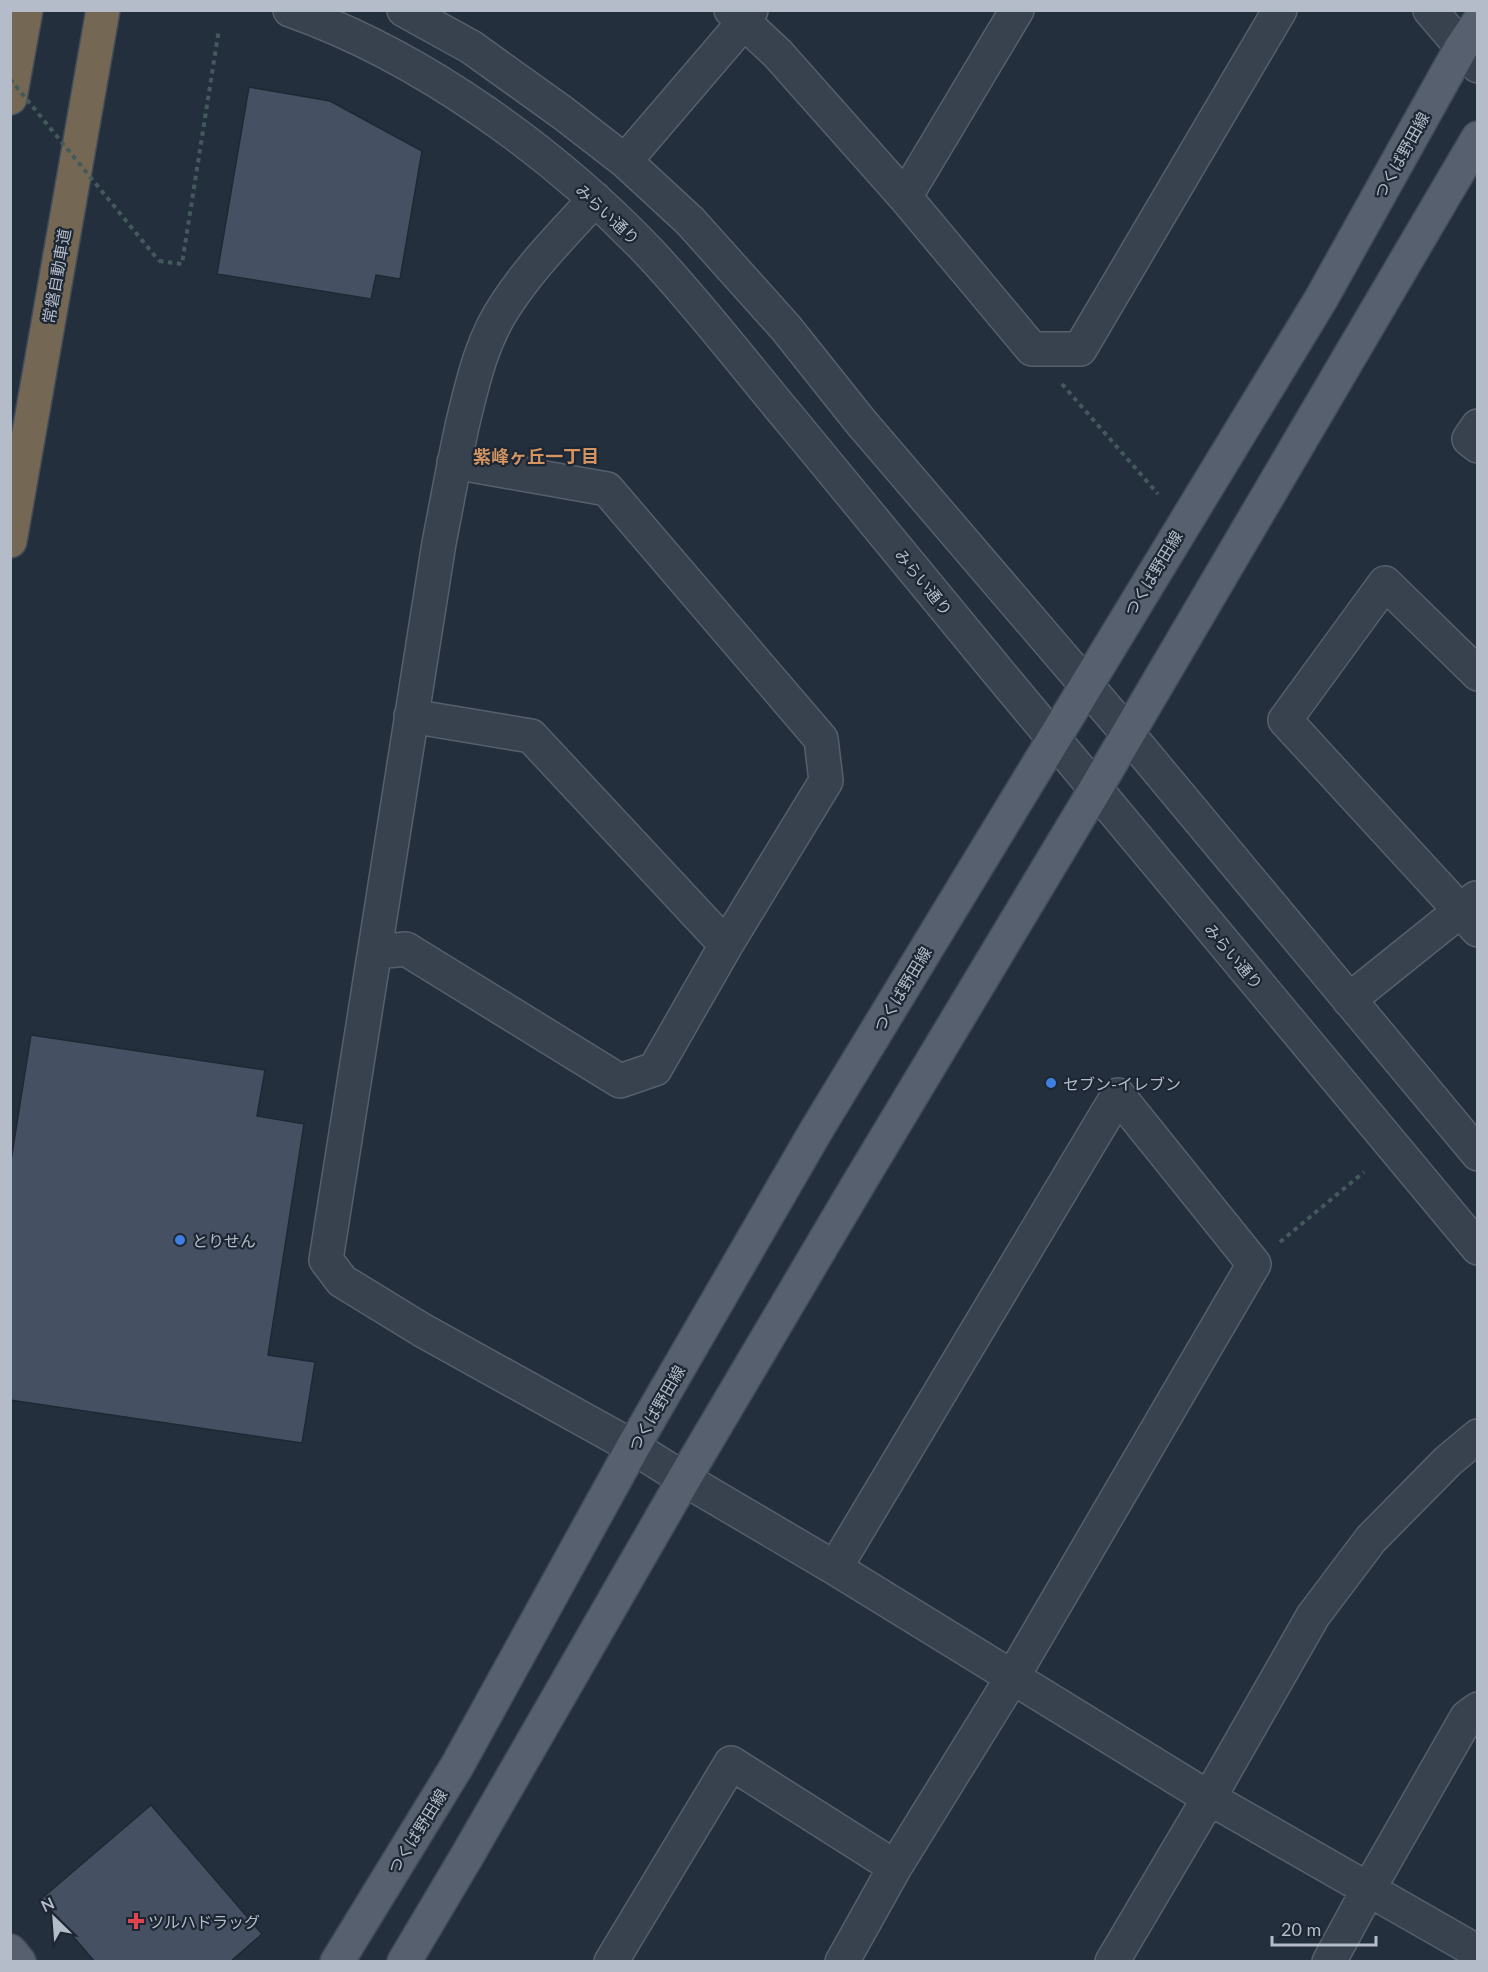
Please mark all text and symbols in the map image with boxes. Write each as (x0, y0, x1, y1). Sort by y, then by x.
street label: つくば野田線 (1369, 108, 1433, 202)
street label: みらい通り (572, 180, 644, 248)
street label: 常磐自動車道 (38, 227, 74, 325)
district label: 紫峰ヶ丘一丁目 (473, 445, 599, 467)
street label: つくば野田線 (1120, 527, 1186, 619)
street label: みらい通り (891, 545, 957, 619)
street label: みらい通り (1201, 919, 1267, 993)
street label: つくば野田線 (869, 943, 935, 1035)
place label: セブン-イレブン (1063, 1074, 1181, 1093)
marker: セブン-イレブン (1044, 1076, 1058, 1090)
place label: とりせん (192, 1231, 256, 1250)
marker: とりせん (173, 1233, 187, 1247)
street label: つくば野田線 (624, 1362, 688, 1454)
street label: つくば野田線 (384, 1785, 450, 1877)
north arrow (24, 1888, 84, 1948)
text: N (38, 1893, 57, 1915)
scale bar (1272, 1909, 1376, 1947)
place label: ツルハドラッグ (148, 1912, 260, 1931)
marker: ツルハドラッグ (129, 1914, 143, 1928)
text: 20 m (1281, 1918, 1321, 1940)

